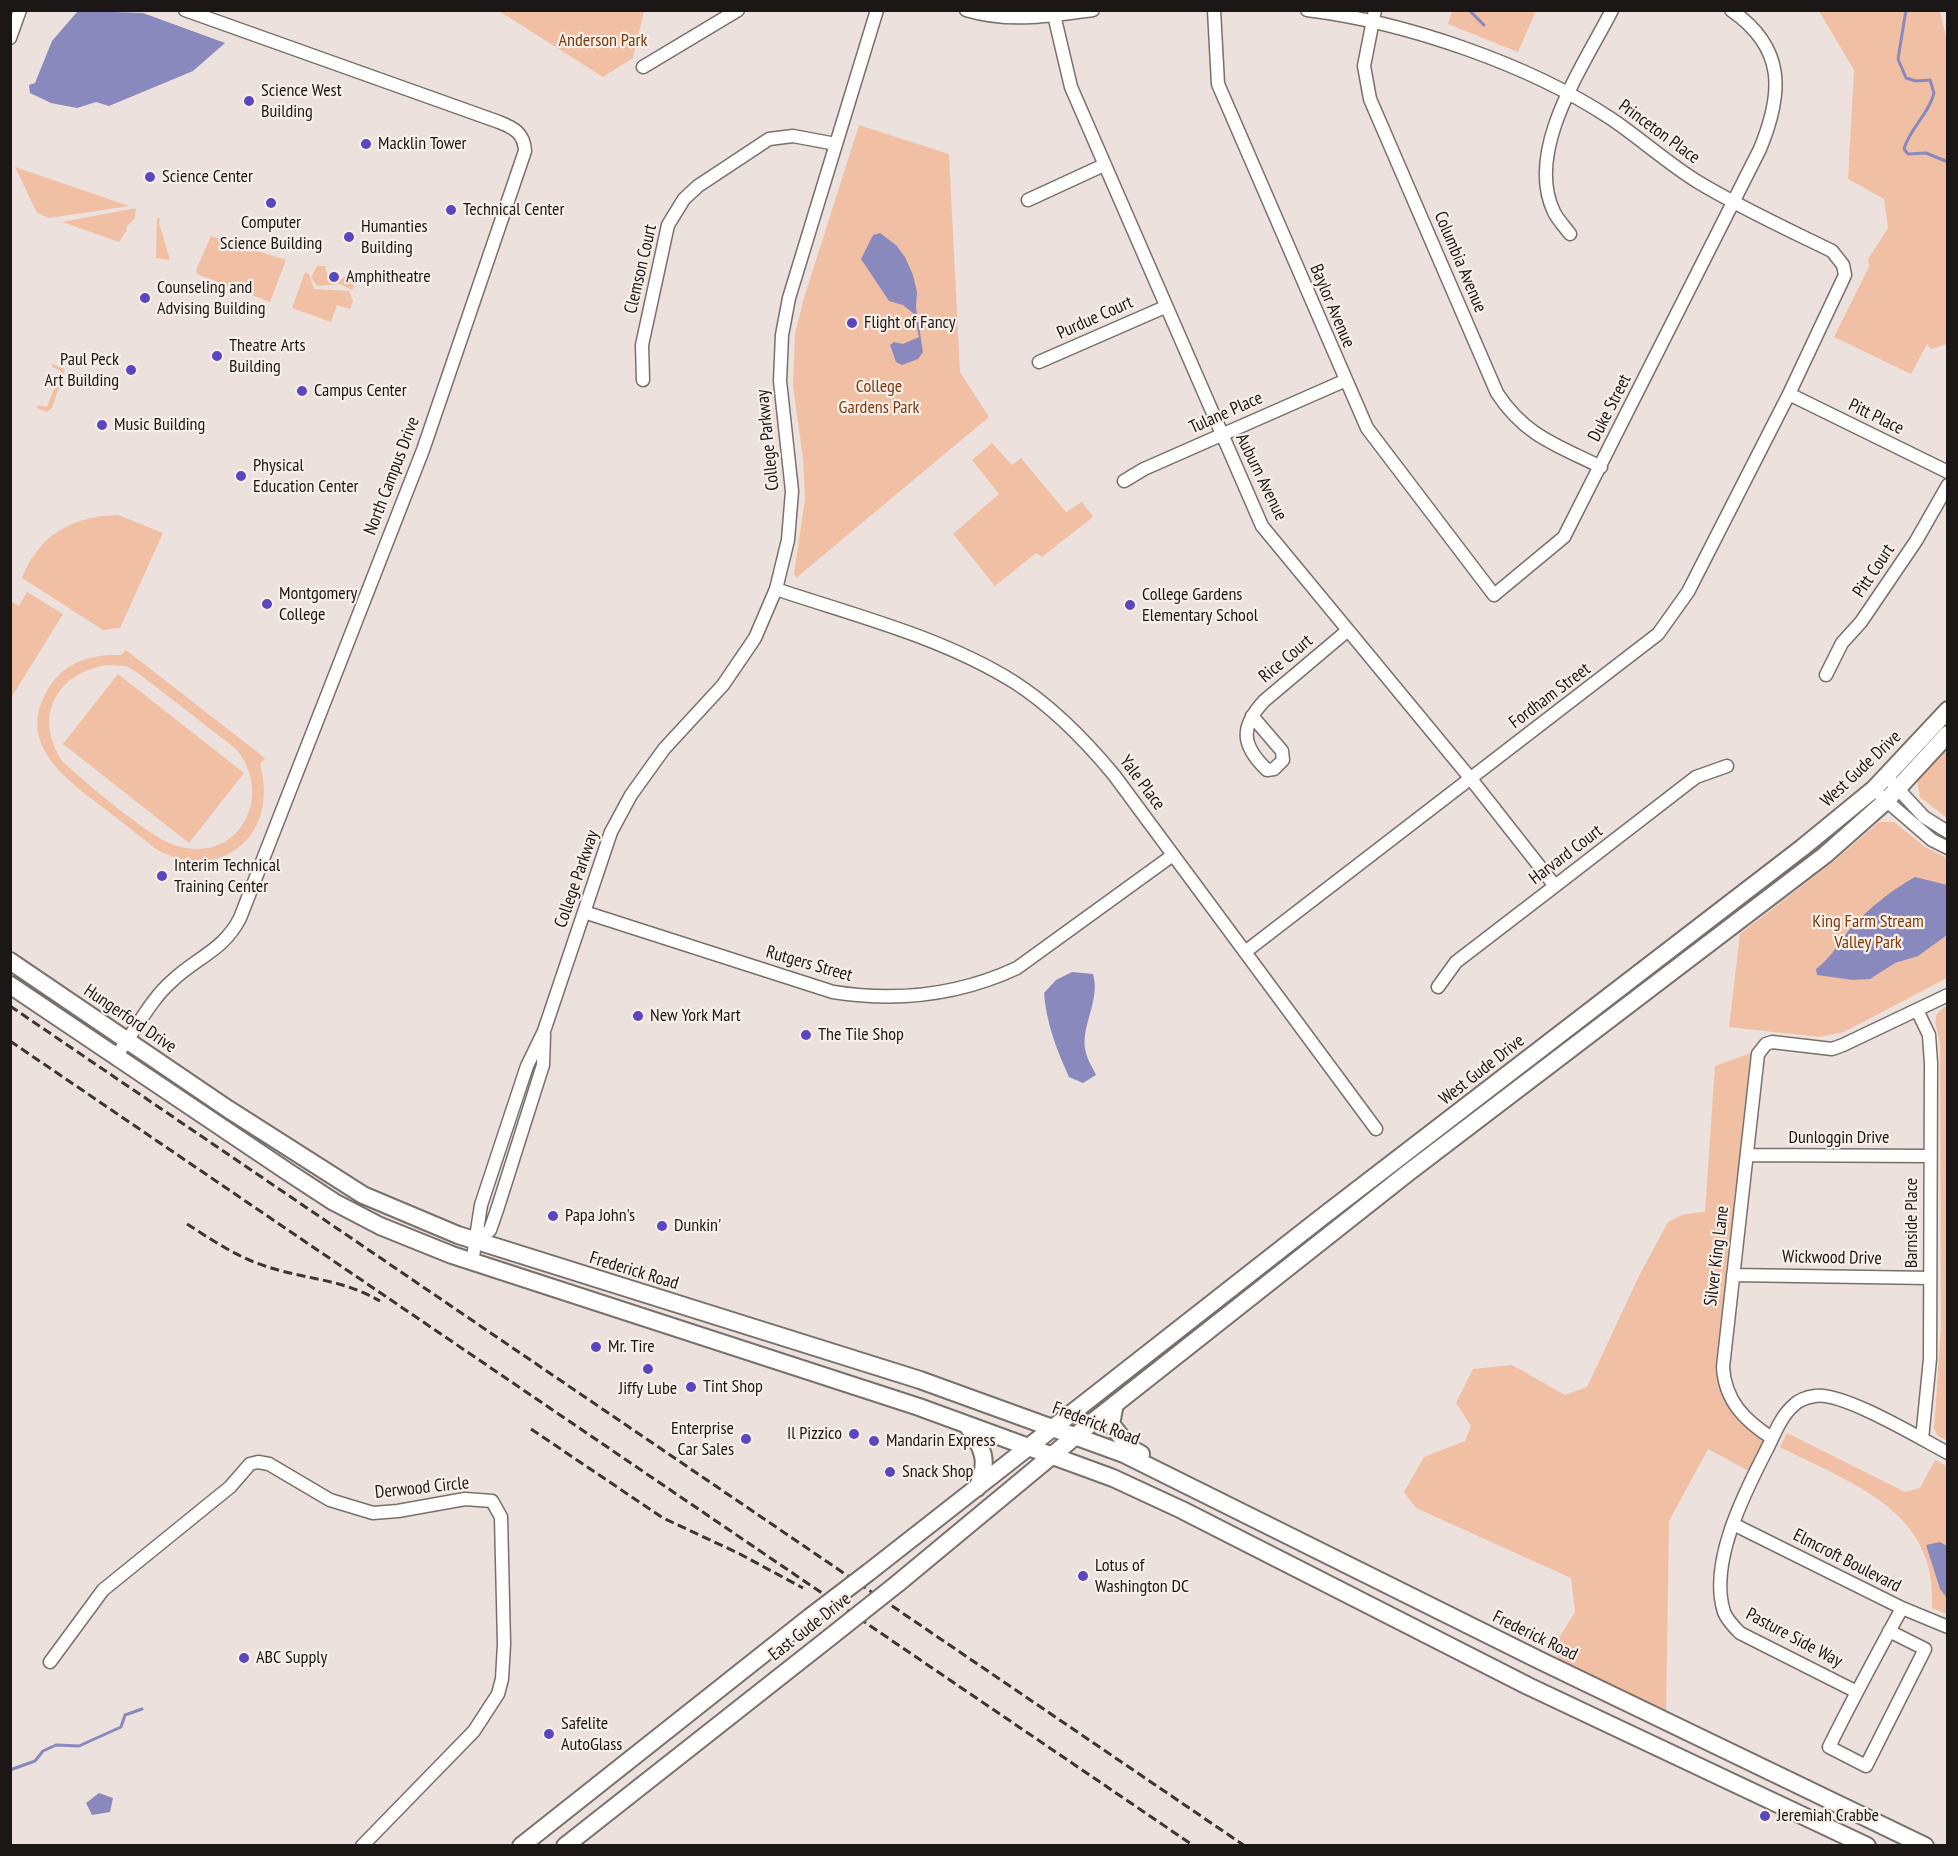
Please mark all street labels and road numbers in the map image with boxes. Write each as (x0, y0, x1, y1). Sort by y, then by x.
street label: Princeton Place (1614, 95, 1704, 169)
street label: Columbia Avenue (1429, 208, 1491, 316)
street label: Clemson Court (620, 222, 662, 316)
street label: Baylor Avenue (1305, 261, 1359, 351)
street label: Purdue Court (1054, 292, 1136, 344)
street label: Duke Street (1584, 371, 1636, 445)
street label: Tulane Place (1186, 387, 1266, 439)
street label: College Parkway (752, 388, 784, 492)
street label: Pitt Place (1845, 394, 1907, 440)
street label: North Campus Drive (360, 414, 424, 538)
street label: Auburn Avenue (1231, 430, 1291, 524)
street label: Pitt Court (1848, 540, 1900, 602)
street label: Rice Court (1255, 630, 1317, 688)
street label: Fordham Street (1505, 659, 1595, 733)
street label: West Gude Drive (1816, 726, 1906, 812)
street label: Yale Place (1114, 751, 1170, 815)
street label: Harvard Court (1525, 820, 1607, 890)
street label: College Parkway (550, 827, 604, 931)
street label: Rutgers Street (763, 941, 855, 987)
street label: Hungerford Drive (80, 980, 180, 1058)
street label: West Gude Drive (1435, 1030, 1529, 1110)
street label: Dunloggin Drive (1788, 1127, 1890, 1149)
street label: Barnside Place (1901, 1178, 1923, 1268)
street label: Silver King Lane (1700, 1205, 1734, 1307)
street label: Wickwood Drive (1782, 1246, 1882, 1270)
street label: Frederick Road (587, 1247, 681, 1295)
street label: Frederick Road (1049, 1397, 1143, 1451)
street label: Derwood Circle (374, 1472, 470, 1504)
street label: Elmcroft Boulevard (1790, 1525, 1904, 1597)
street label: East Gude Drive (765, 1588, 855, 1666)
street label: Pasture Side Way (1742, 1604, 1846, 1672)
street label: Frederick Road (1489, 1606, 1581, 1666)

